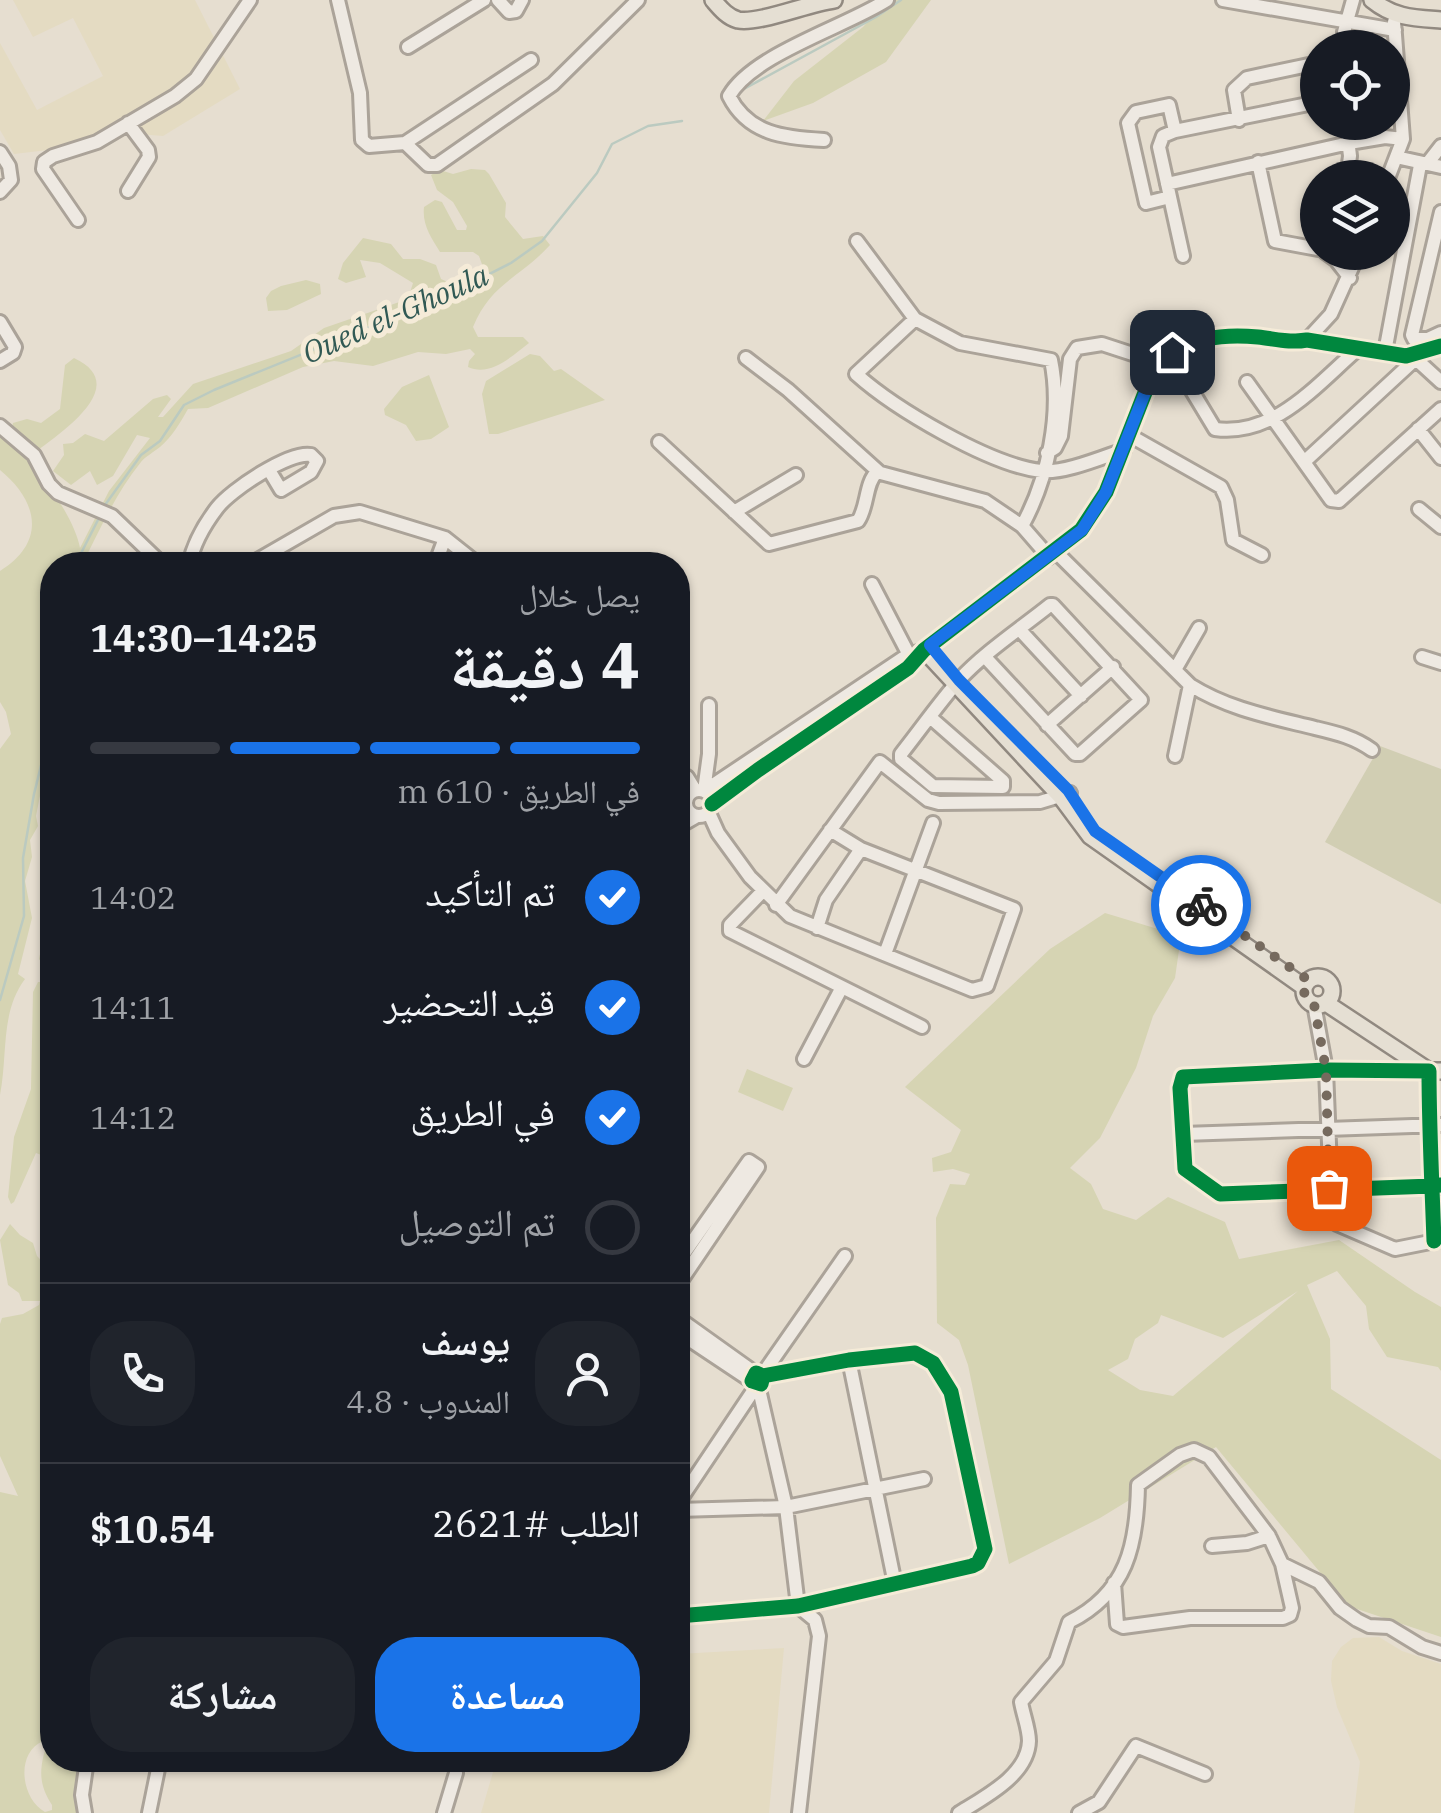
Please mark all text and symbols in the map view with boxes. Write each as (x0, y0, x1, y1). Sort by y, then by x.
map controls (1300, 30, 1410, 270)
button: locate (1300, 30, 1410, 140)
button: layers (1300, 160, 1410, 270)
water label: Oued el-Ghoula (296, 254, 495, 371)
pin (1130, 310, 1215, 395)
icon: home (1145, 325, 1200, 380)
text: يصل خلال (519, 574, 640, 616)
text: 14:25–14:30 (90, 613, 318, 662)
text: 4 دقيقة (449, 622, 640, 707)
text: في الطريق · 610 m (397, 770, 640, 812)
courier (1151, 855, 1251, 955)
text: تم التأكيد (425, 867, 555, 916)
icon: check (585, 870, 640, 925)
text: 14:02 (90, 876, 176, 918)
icon: bike (1174, 878, 1229, 933)
text: قيد التحضير (384, 977, 555, 1026)
icon: check (585, 980, 640, 1035)
text: 14:11 (90, 986, 176, 1028)
text: في الطريق (410, 1087, 555, 1136)
icon: check (585, 1090, 640, 1145)
text: 14:12 (90, 1096, 176, 1138)
pin (1287, 1146, 1372, 1231)
icon: bag (1302, 1161, 1357, 1216)
text: تم التوصيل (399, 1197, 555, 1246)
text: يوسف (420, 1316, 510, 1365)
button: phone (90, 1321, 195, 1426)
button: person (535, 1321, 640, 1426)
text: المندوب · 4.8 (346, 1380, 510, 1422)
text: الطلب #2621 (432, 1498, 640, 1547)
text: $10.54 (90, 1504, 215, 1553)
button: مشاركة (90, 1637, 355, 1752)
button: مساعدة (375, 1637, 640, 1752)

